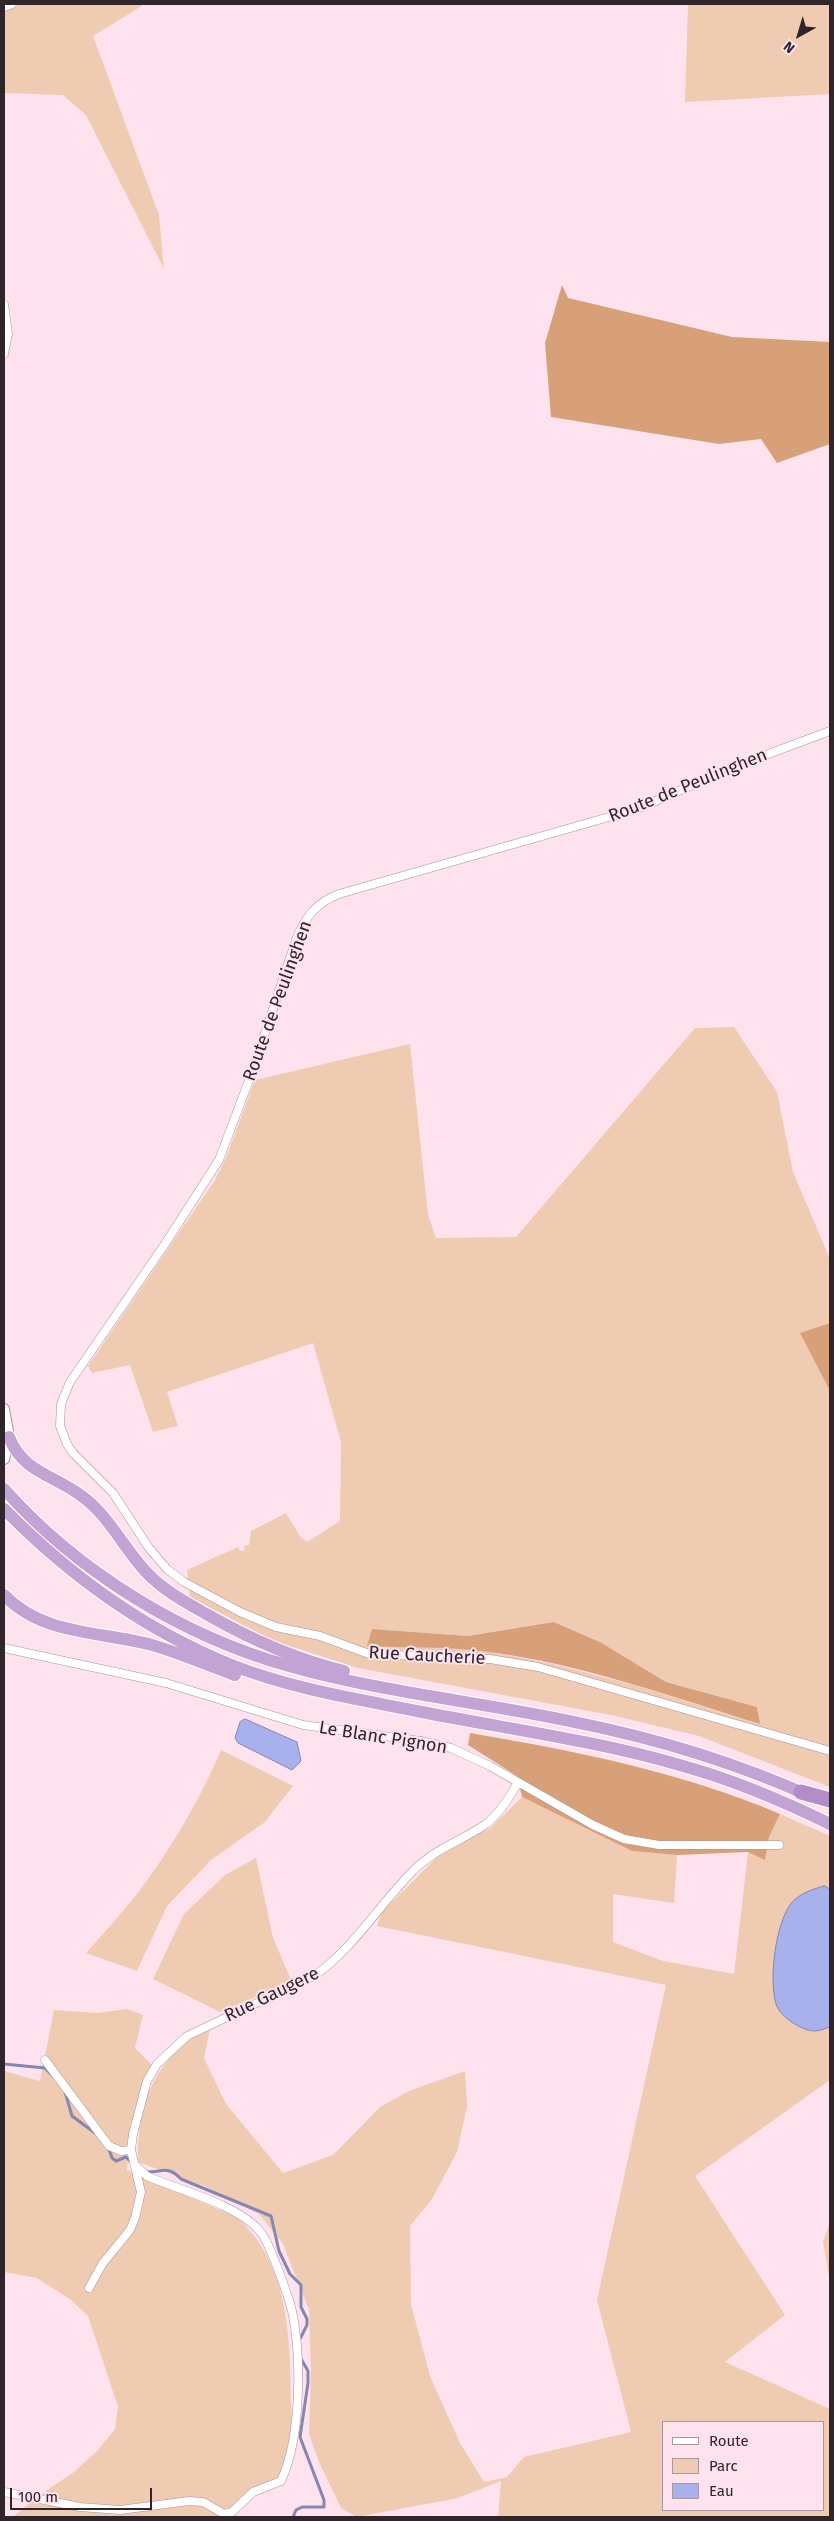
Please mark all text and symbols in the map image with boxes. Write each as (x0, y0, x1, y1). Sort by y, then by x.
north arrow (774, 10, 824, 60)
text: N (780, 38, 798, 57)
street label: Route de Peulinghen (606, 744, 770, 828)
street label: Route de Peulinghen (239, 918, 317, 1084)
street label: Rue Caucherie (368, 1642, 486, 1670)
street label: Le Blanc Pignon (317, 1717, 449, 1759)
street label: Rue Gaugere (221, 1963, 323, 2027)
legend (662, 2421, 824, 2511)
text: Route (709, 2432, 749, 2450)
text: Parc (709, 2457, 738, 2475)
scale bar (12, 2478, 155, 2510)
text: Eau (709, 2482, 734, 2500)
text: 100 m (18, 2488, 58, 2506)

